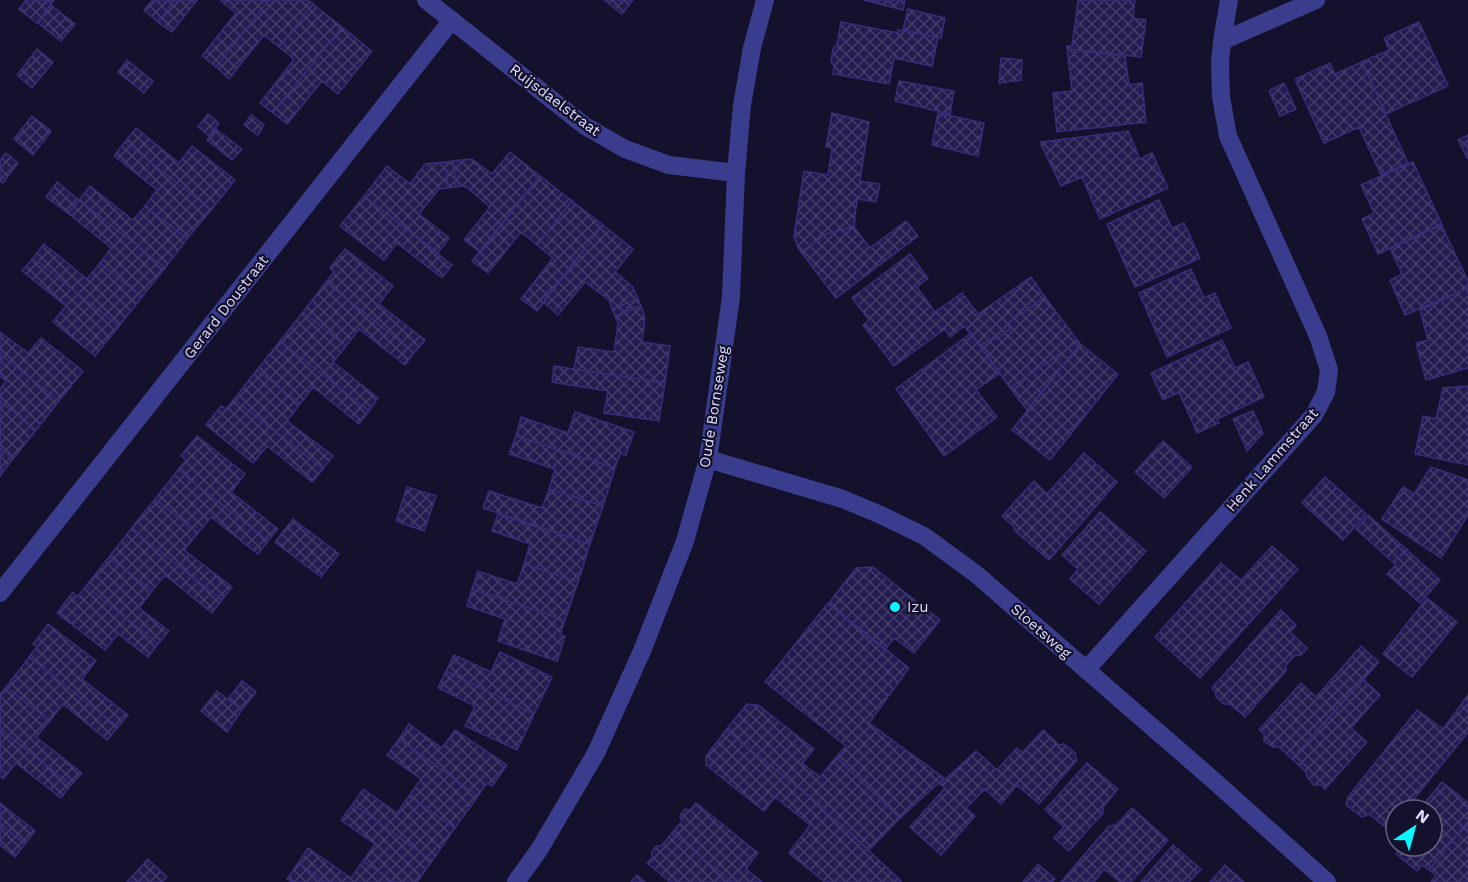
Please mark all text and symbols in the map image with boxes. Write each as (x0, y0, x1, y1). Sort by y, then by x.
street label: Ruijsdaelstraat (506, 60, 605, 140)
street label: Gerard Doustraat (180, 251, 272, 362)
street label: Oude Bornseweg (695, 345, 733, 469)
street label: Henk Lammstraat (1222, 404, 1322, 515)
place label: Izu (907, 598, 929, 616)
marker: Izu (888, 600, 902, 614)
street label: Sloetsweg (1007, 600, 1075, 662)
north arrow (1384, 798, 1444, 858)
text: N (1412, 805, 1433, 827)

